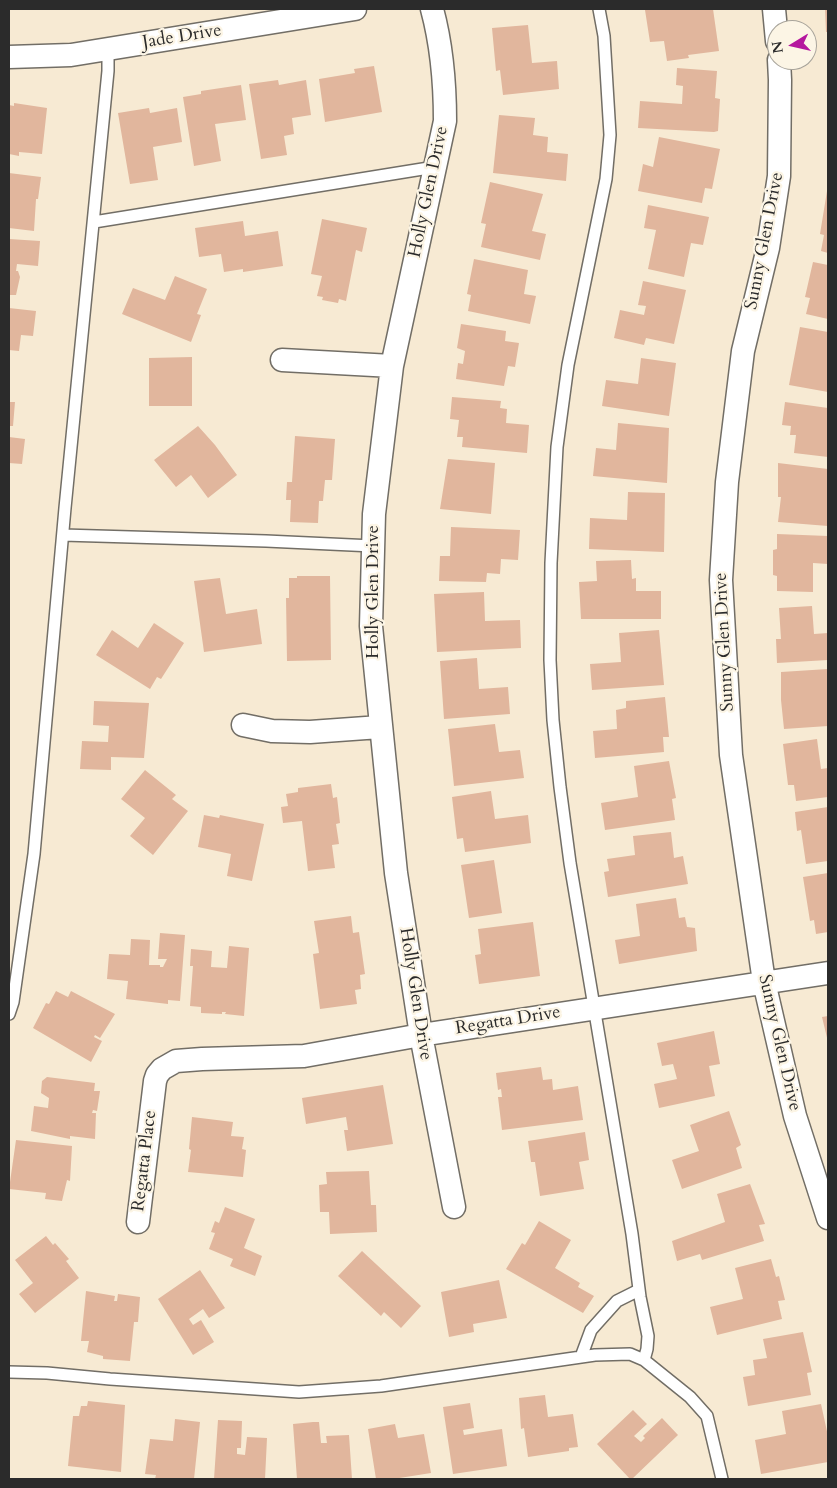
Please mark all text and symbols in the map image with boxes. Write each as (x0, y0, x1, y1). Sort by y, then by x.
street label: Jade Drive (141, 20, 223, 54)
north arrow (767, 20, 817, 70)
text: N (767, 40, 788, 55)
street label: Holly Glen Drive (405, 124, 453, 260)
street label: Sunny Glen Drive (741, 171, 789, 311)
street label: Holly Glen Drive (363, 525, 385, 659)
street label: Sunny Glen Drive (711, 572, 739, 712)
street label: Holly Glen Drive (394, 926, 436, 1062)
street label: Sunny Glen Drive (753, 973, 805, 1113)
street label: Regatta Drive (454, 1002, 562, 1040)
street label: Regatta Place (128, 1109, 162, 1213)

